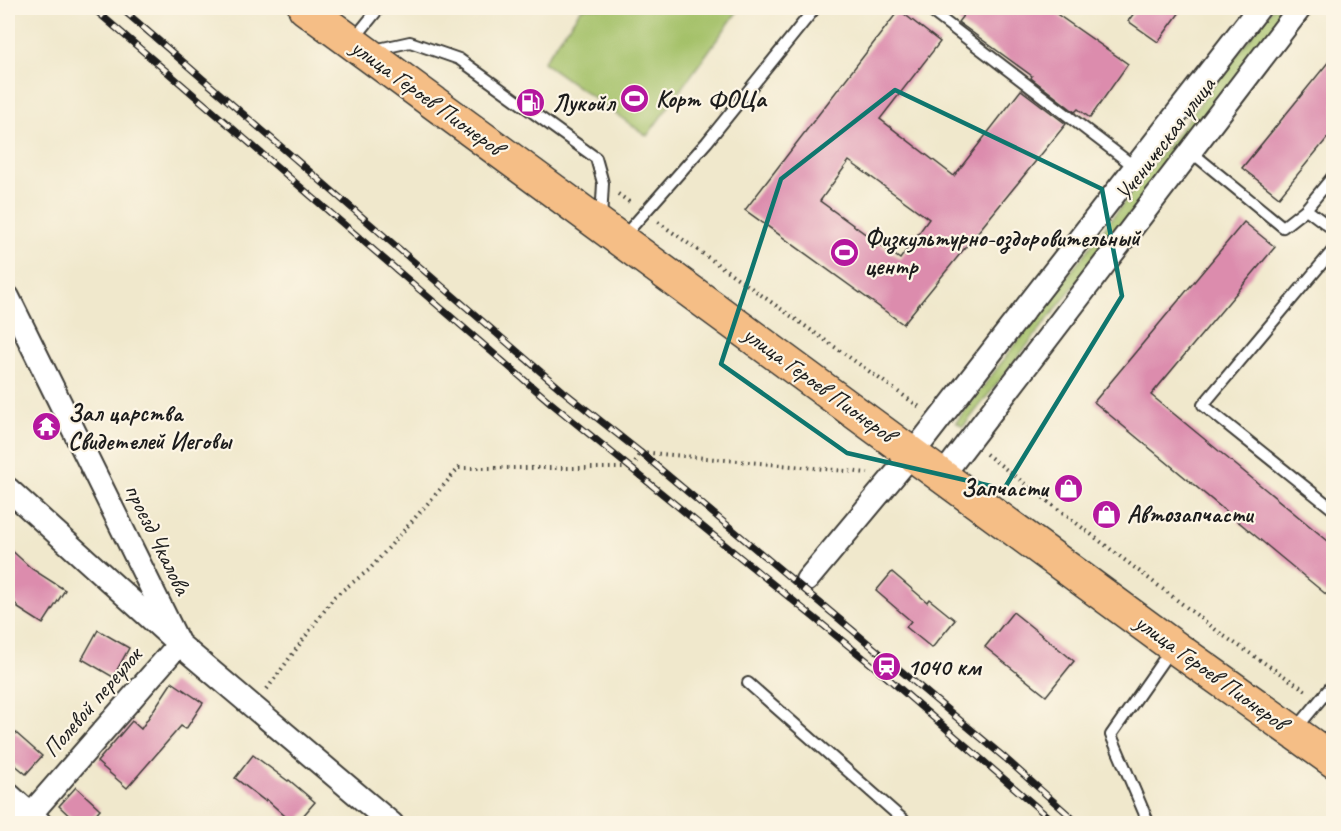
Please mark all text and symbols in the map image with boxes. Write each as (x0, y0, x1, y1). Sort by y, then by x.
street label: улица Героев Пионеров (344, 31, 513, 165)
street label: Ученическая улица (1108, 70, 1222, 207)
sports icon: Корт ФОЦа (619, 83, 651, 115)
place label: Корт ФОЦа (656, 84, 768, 114)
fuel station icon: Лукойл (515, 87, 547, 119)
place label: Лукойл (552, 88, 617, 118)
place label: Физкультурно-оздоровительный центр (865, 223, 1142, 281)
sports icon: Физкультурно-оздоровительный центр (828, 236, 860, 268)
street label: улица Героев Пионеров (736, 318, 905, 452)
place label: Зал царства Свидетелей Иеговы (68, 398, 233, 456)
temple icon: Зал царства Свидетелей Иеговы (31, 411, 63, 443)
shop icon: Запчасти (1053, 472, 1085, 504)
place label: Запчасти (961, 473, 1051, 503)
street label: проезд Чкалова (118, 479, 198, 601)
shop icon: Автозапчасти (1090, 498, 1122, 530)
place label: Автозапчасти (1127, 499, 1255, 529)
street label: улица Героев Пионеров (1128, 606, 1297, 740)
street label: Полевой переулок (36, 639, 150, 763)
station icon: 1040 км (870, 651, 902, 683)
place label: 1040 км (907, 652, 983, 682)

